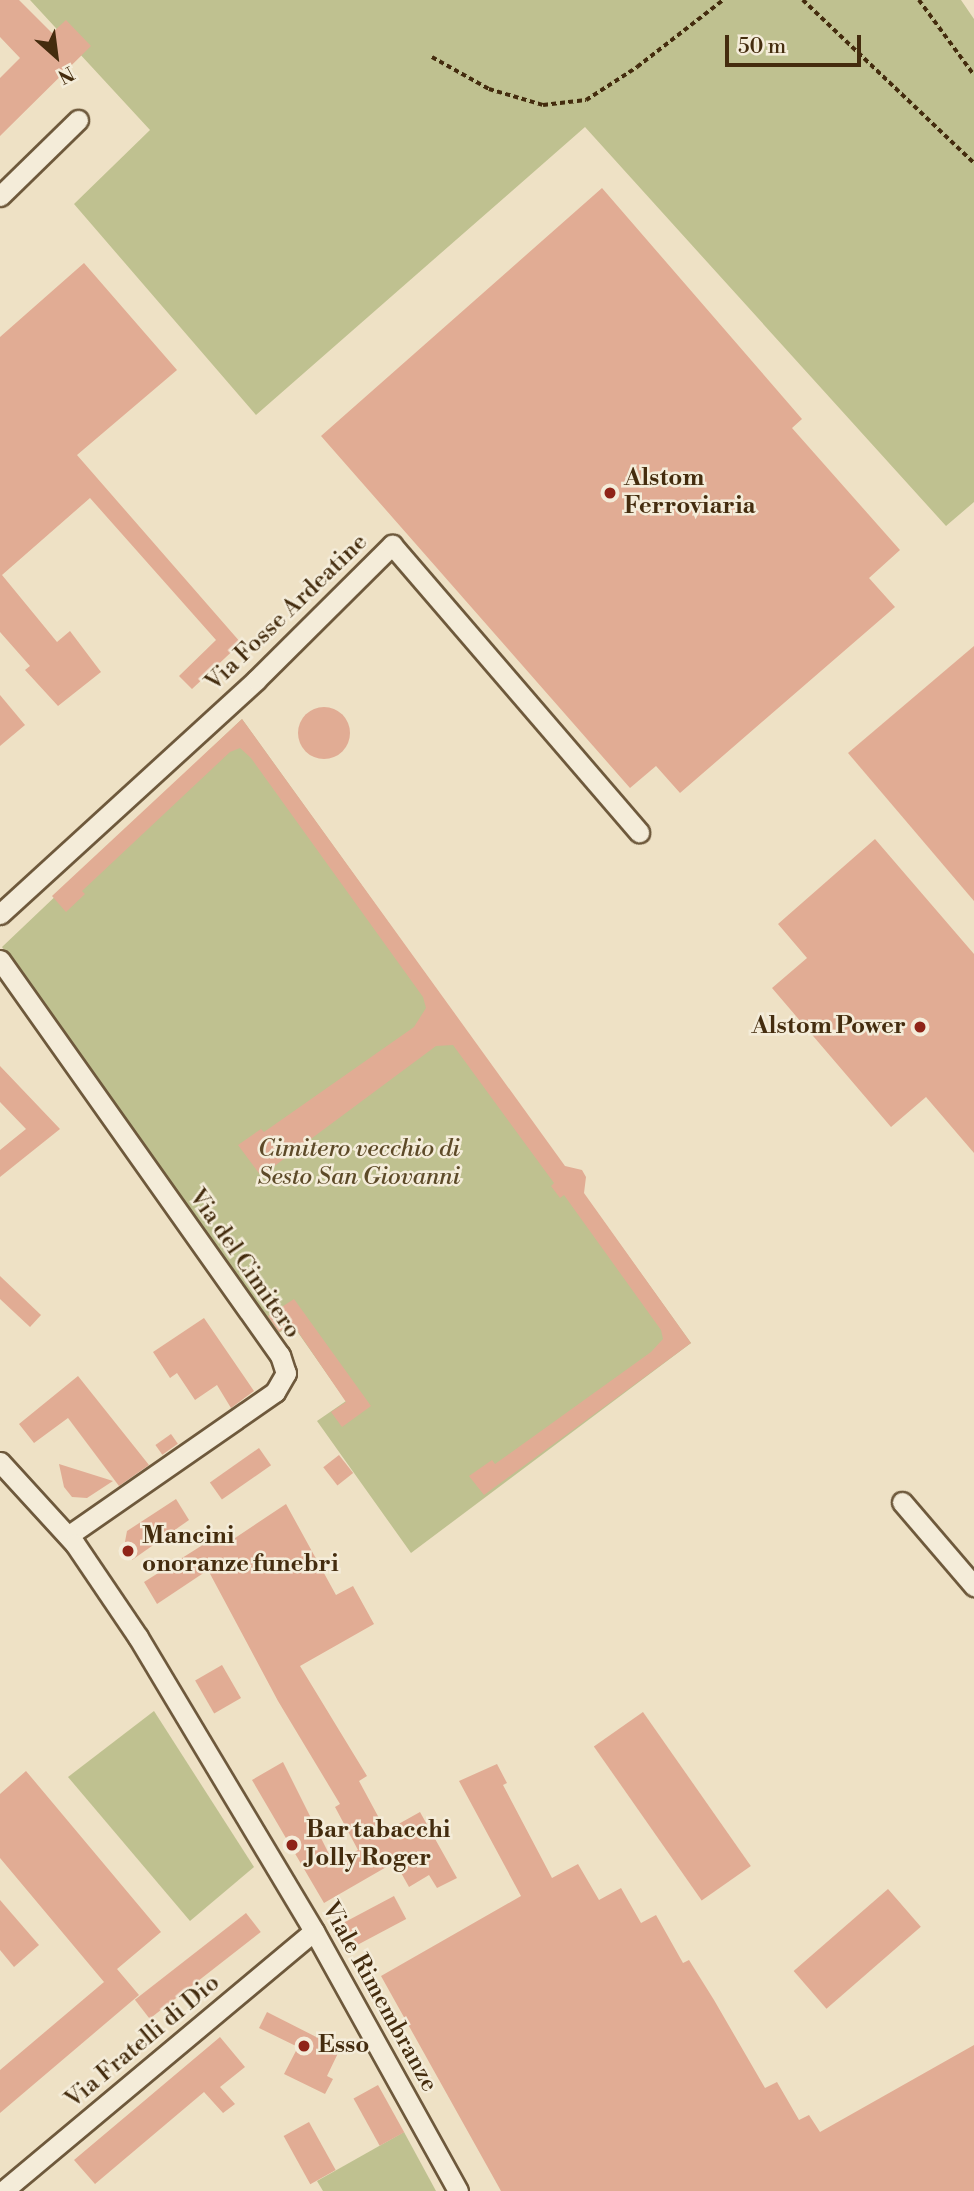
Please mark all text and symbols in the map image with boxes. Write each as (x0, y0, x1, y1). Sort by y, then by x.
north arrow (21, 21, 91, 91)
scale bar (729, 21, 866, 65)
text: 50 m (738, 34, 786, 60)
text: N (54, 60, 78, 89)
place label: Alstom Ferroviaria (624, 465, 756, 521)
marker: Alstom Ferroviaria (602, 485, 618, 501)
street label: Via Fosse Ardeatine (200, 528, 374, 698)
place label: Alstom Power (751, 1013, 906, 1041)
marker: Alstom Power (912, 1019, 928, 1035)
park label: Cimitero vecchio di Sesto San Giovanni (258, 1136, 460, 1192)
street label: Via del Cimitero (182, 1184, 306, 1344)
place label: Mancini onoranze funebri (142, 1523, 339, 1579)
marker: Mancini onoranze funebri (120, 1543, 136, 1559)
place label: Bar tabacchi Jolly Roger (306, 1817, 451, 1873)
marker: Bar tabacchi Jolly Roger (284, 1837, 300, 1853)
street label: Viale Rimembranze (315, 1897, 443, 2097)
street label: Via Fratelli di Dio (60, 1969, 226, 2115)
place label: Esso (318, 2032, 369, 2060)
marker: Esso (296, 2038, 312, 2054)

